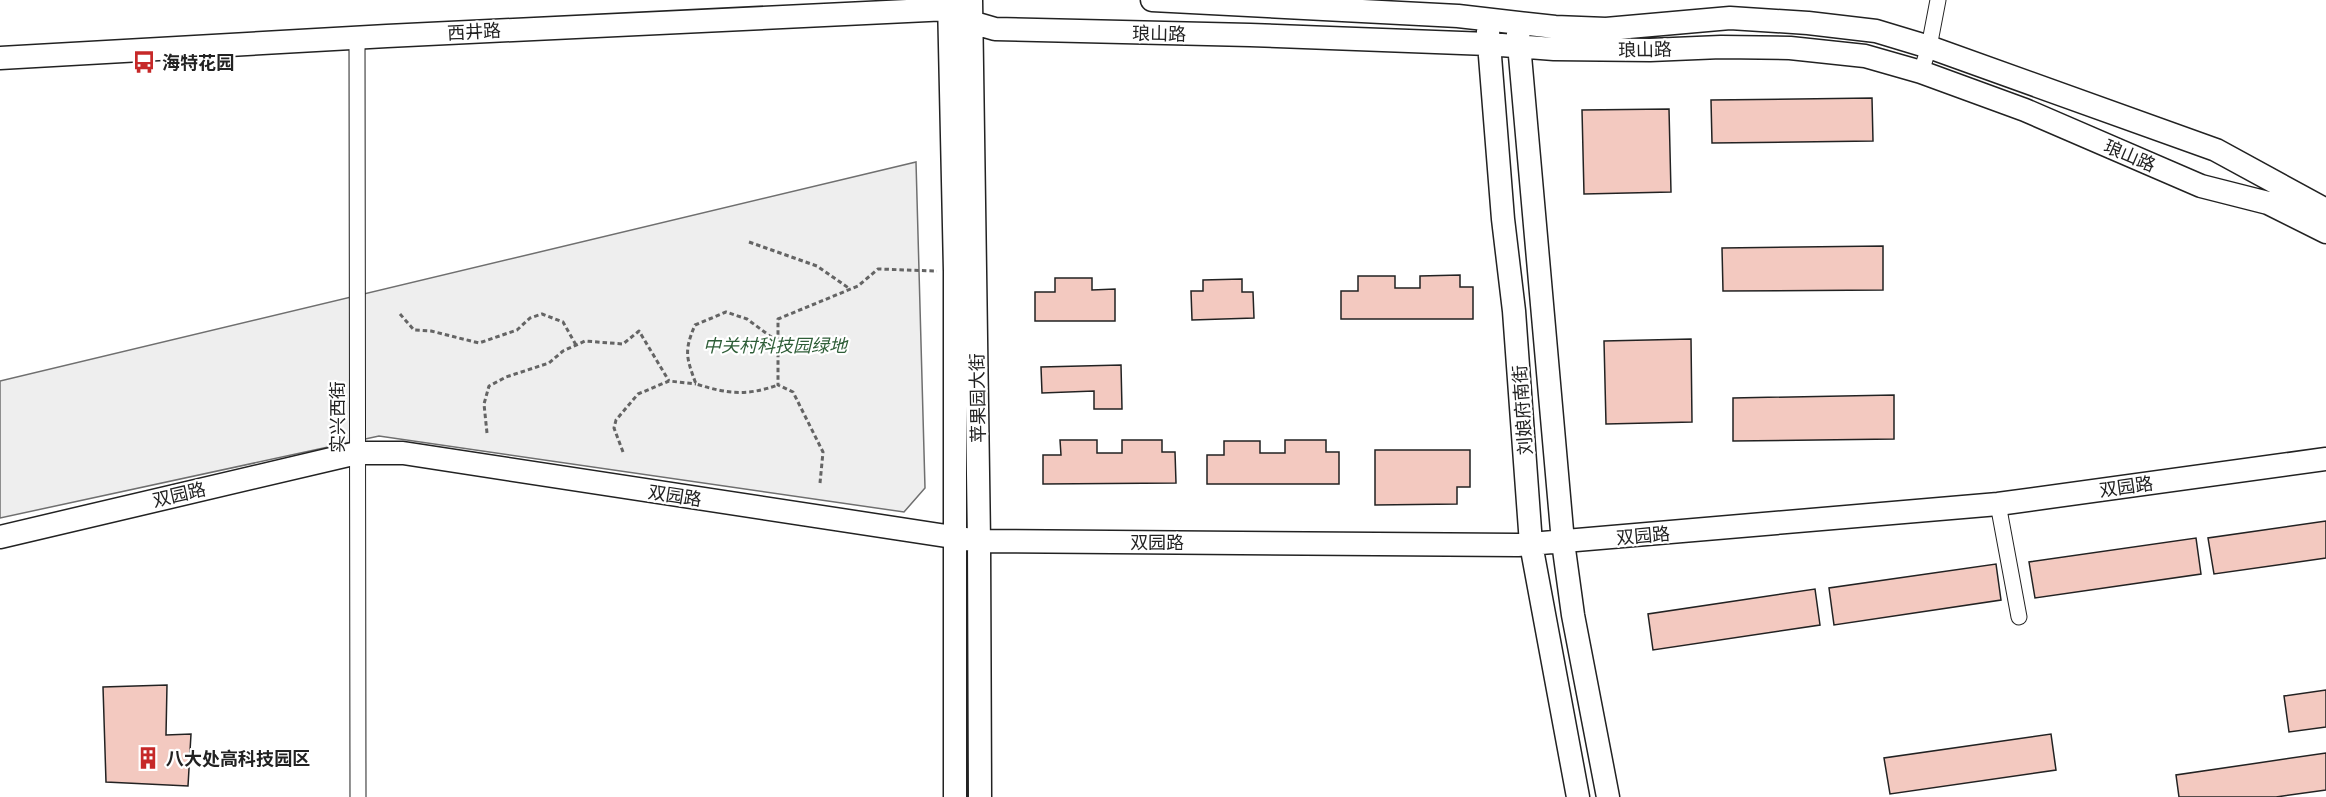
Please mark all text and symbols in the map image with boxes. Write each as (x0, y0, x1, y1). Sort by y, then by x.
street label: 西井路 (446, 18, 502, 44)
street label: 琅山路 (1132, 21, 1186, 45)
street label: 琅山路 (1618, 37, 1672, 61)
bus stop icon: 海特花园 (131, 49, 157, 75)
place label: 海特花园 (162, 50, 234, 74)
street label: 琅山路 (2100, 133, 2160, 177)
park label: 中关村科技园绿地 (703, 333, 849, 357)
street label: 苹果园大街 (964, 353, 990, 443)
street label: 刘娘府南街 (1507, 364, 1537, 456)
street label: 实兴西街 (325, 381, 349, 453)
street label: 双园路 (2098, 470, 2154, 502)
street label: 双园路 (150, 476, 208, 512)
street label: 双园路 (646, 479, 704, 511)
street label: 双园路 (1615, 521, 1671, 549)
street label: 双园路 (1130, 530, 1184, 554)
building icon: 八大处高科技园区 (135, 745, 161, 771)
place label: 八大处高科技园区 (166, 746, 310, 770)

